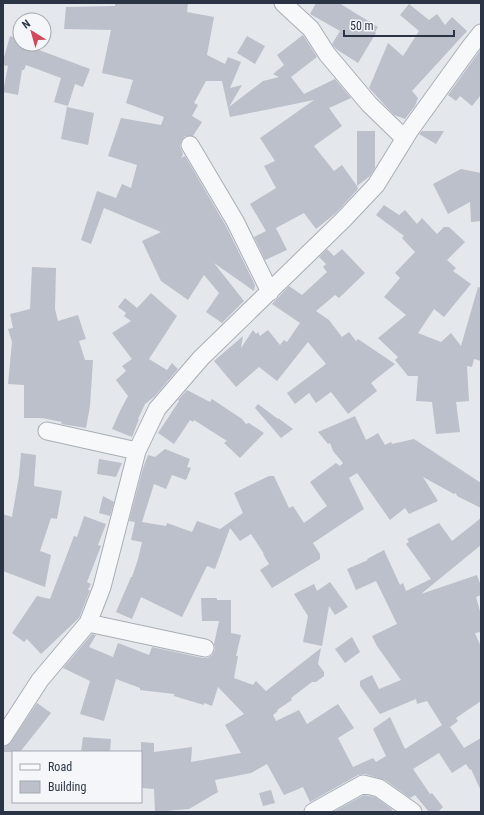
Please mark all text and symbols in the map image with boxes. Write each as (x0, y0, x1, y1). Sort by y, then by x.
north arrow (12, 12, 52, 52)
scale bar (344, 12, 454, 38)
text: N (20, 17, 33, 32)
text: 50 m (350, 19, 374, 33)
legend (12, 751, 142, 803)
text: Road (48, 760, 72, 774)
text: Building (48, 780, 86, 794)

